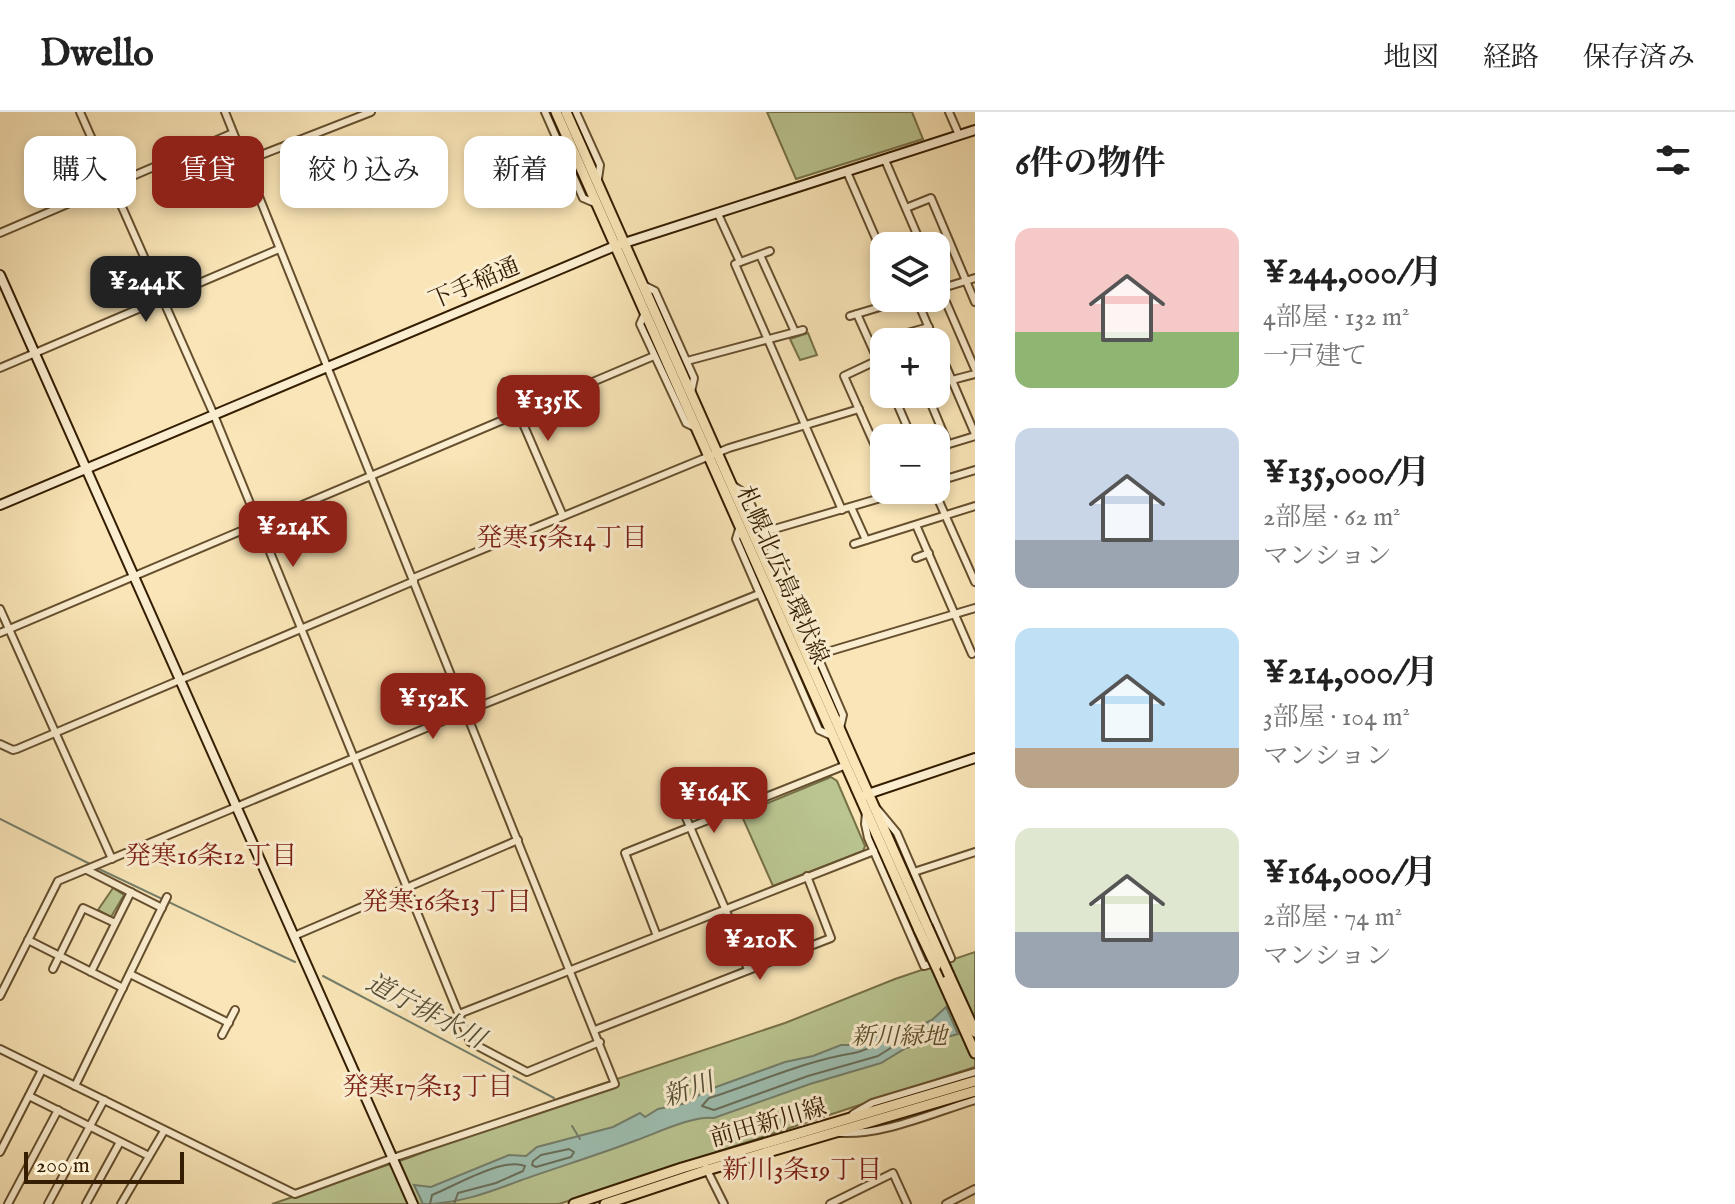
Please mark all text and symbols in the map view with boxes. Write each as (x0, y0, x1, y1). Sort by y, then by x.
text: Dwello (40, 31, 154, 79)
text: 地図 (1383, 41, 1439, 76)
text: 経路 (1483, 41, 1539, 76)
text: 保存済み (1583, 41, 1695, 76)
chip: 購入 (24, 136, 136, 208)
chip: 賃貸 (152, 136, 264, 208)
chip: 絞り込み (280, 136, 448, 208)
chip: 新着 (464, 136, 576, 208)
icon: filters (1651, 138, 1695, 182)
text: 6件の物件 (1015, 143, 1165, 186)
map controls (870, 232, 950, 504)
button: layers (870, 232, 950, 312)
street label: 下手稲通 (424, 251, 525, 317)
text: ¥244,000/月 (1263, 252, 1443, 295)
pin: ¥244K (90, 256, 202, 324)
icon: home (1079, 260, 1175, 356)
text: ¥244K (108, 265, 184, 298)
text: 4部屋 · 132 m² (1263, 301, 1409, 334)
button: + (870, 328, 950, 408)
text: 一戸建て (1263, 340, 1367, 373)
pin: ¥135K (492, 375, 604, 443)
text: ¥135K (515, 384, 581, 417)
button: − (870, 424, 950, 504)
text: ¥135,000/月 (1263, 452, 1430, 495)
icon: home (1079, 460, 1175, 556)
street label: 札幌北広島環状線 (728, 482, 835, 670)
pin: ¥214K (237, 501, 349, 569)
text: 2部屋 · 62 m² (1263, 501, 1400, 534)
text: ¥214K (257, 510, 329, 543)
district label: 発寒15条14丁目 (476, 522, 648, 555)
text: マンション (1263, 540, 1392, 573)
text: ¥214,000/月 (1263, 652, 1439, 695)
icon: home (1079, 660, 1175, 756)
pin: ¥152K (377, 673, 489, 741)
text: ¥152K (399, 682, 467, 715)
text: 3部屋 · 104 m² (1263, 701, 1410, 734)
text: マンション (1263, 740, 1392, 773)
pin: ¥164K (658, 767, 770, 835)
text: ¥164K (678, 776, 750, 809)
district label: 発寒16条12丁目 (125, 840, 297, 873)
text: ¥164,000/月 (1263, 852, 1437, 895)
icon: home (1079, 860, 1175, 956)
district label: 発寒16条13丁目 (362, 886, 532, 919)
text: 2部屋 · 74 m² (1263, 901, 1402, 934)
pin: ¥210K (704, 914, 816, 982)
text: ¥210K (724, 923, 796, 956)
text: マンション (1263, 940, 1392, 973)
water label: 道庁排水川 (360, 966, 493, 1058)
park label: 新川緑地 (851, 1022, 950, 1053)
water label: 新川 (659, 1065, 721, 1114)
district label: 発寒17条13丁目 (342, 1071, 514, 1104)
street label: 前田新川線 (706, 1092, 830, 1155)
scale bar (24, 1148, 184, 1184)
text: 200 m (36, 1152, 90, 1180)
district label: 新川3条19丁目 (722, 1154, 882, 1187)

